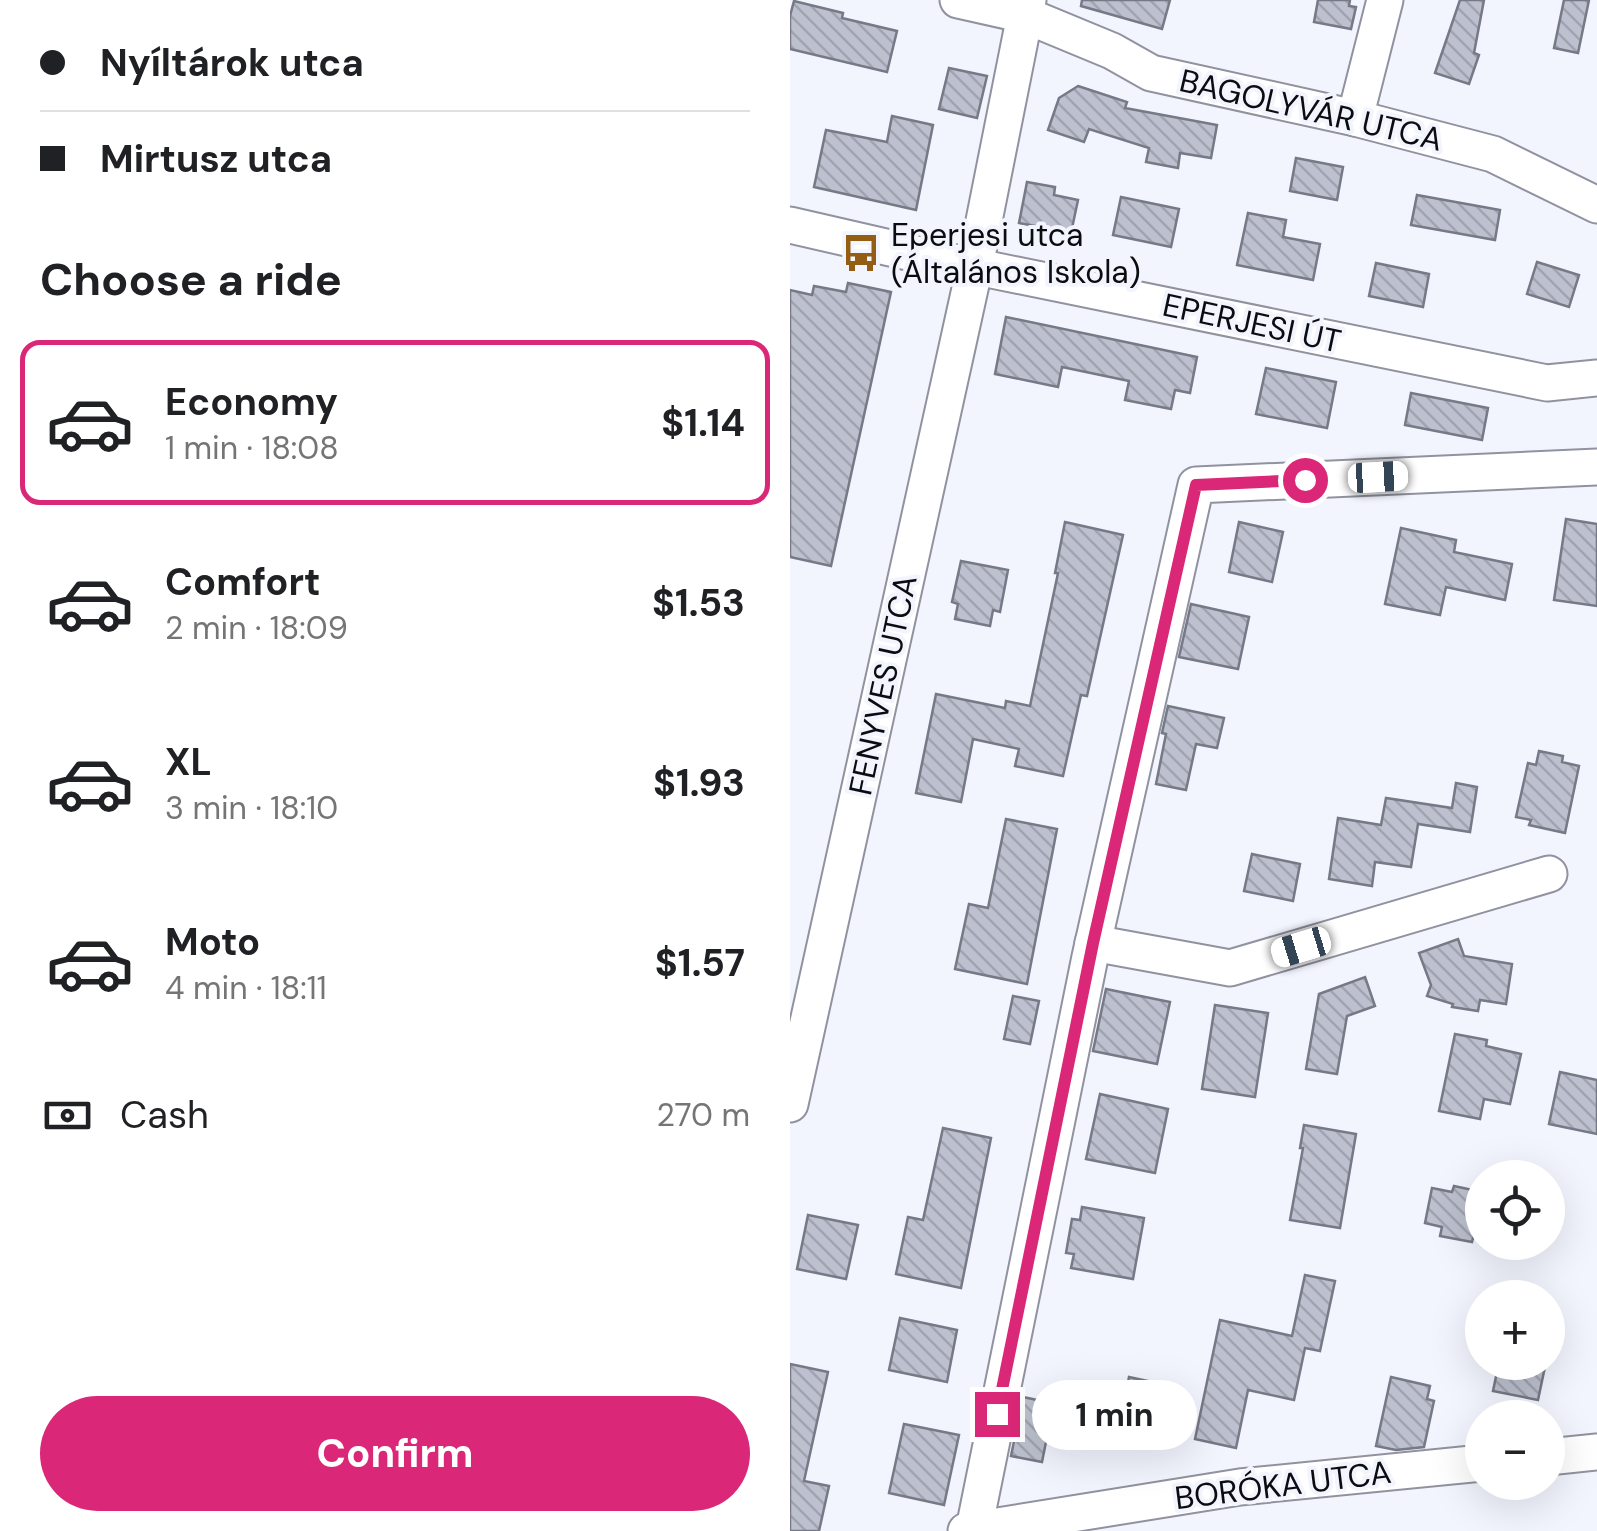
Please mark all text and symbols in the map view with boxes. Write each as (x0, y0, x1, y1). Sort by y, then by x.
text: Nyíltárok utca (100, 38, 364, 88)
street label: BAGOLYVÁR UTCA (1175, 59, 1447, 161)
text: Mirtusz utca (100, 134, 332, 184)
place label: Eperjesi utca (Általános Iskola) (891, 214, 1141, 293)
bus stop icon: Eperjesi utca (Általános Iskola) (840, 232, 882, 274)
text: Choose a ride (40, 250, 342, 309)
street label: EPERJESI ÚT (1159, 284, 1345, 362)
text: Economy (165, 377, 338, 427)
icon: car (45, 378, 135, 468)
text: $1.14 (661, 398, 745, 448)
text: 1 min · 18:08 (165, 427, 339, 469)
route start (1283, 458, 1328, 503)
car (1347, 460, 1409, 494)
text: Comfort (165, 557, 321, 607)
icon: car (45, 558, 135, 648)
street label: FENYVES UTCA (839, 571, 927, 799)
text: $1.53 (652, 578, 745, 628)
text: 2 min · 18:09 (165, 607, 348, 649)
text: XL (165, 737, 212, 787)
icon: car (45, 738, 135, 828)
text: $1.93 (653, 758, 745, 808)
text: 3 min · 18:10 (165, 787, 338, 829)
text: Moto (165, 917, 260, 967)
icon: car (45, 918, 135, 1008)
car (1268, 924, 1334, 970)
text: $1.57 (655, 938, 745, 988)
text: 4 min · 18:11 (165, 967, 327, 1009)
icon: cash (40, 1088, 95, 1143)
text: Cash (120, 1090, 209, 1140)
text: 270 m (657, 1094, 750, 1136)
map controls (1465, 1160, 1565, 1500)
button: locate (1465, 1160, 1565, 1260)
button: + (1465, 1280, 1565, 1380)
callout: 1 min (1032, 1379, 1197, 1449)
route end (975, 1392, 1020, 1437)
text: 1 min (1076, 1394, 1153, 1436)
button: Confirm (40, 1396, 750, 1511)
button: − (1465, 1400, 1565, 1500)
street label: BORÓKA UTCA (1172, 1451, 1394, 1519)

